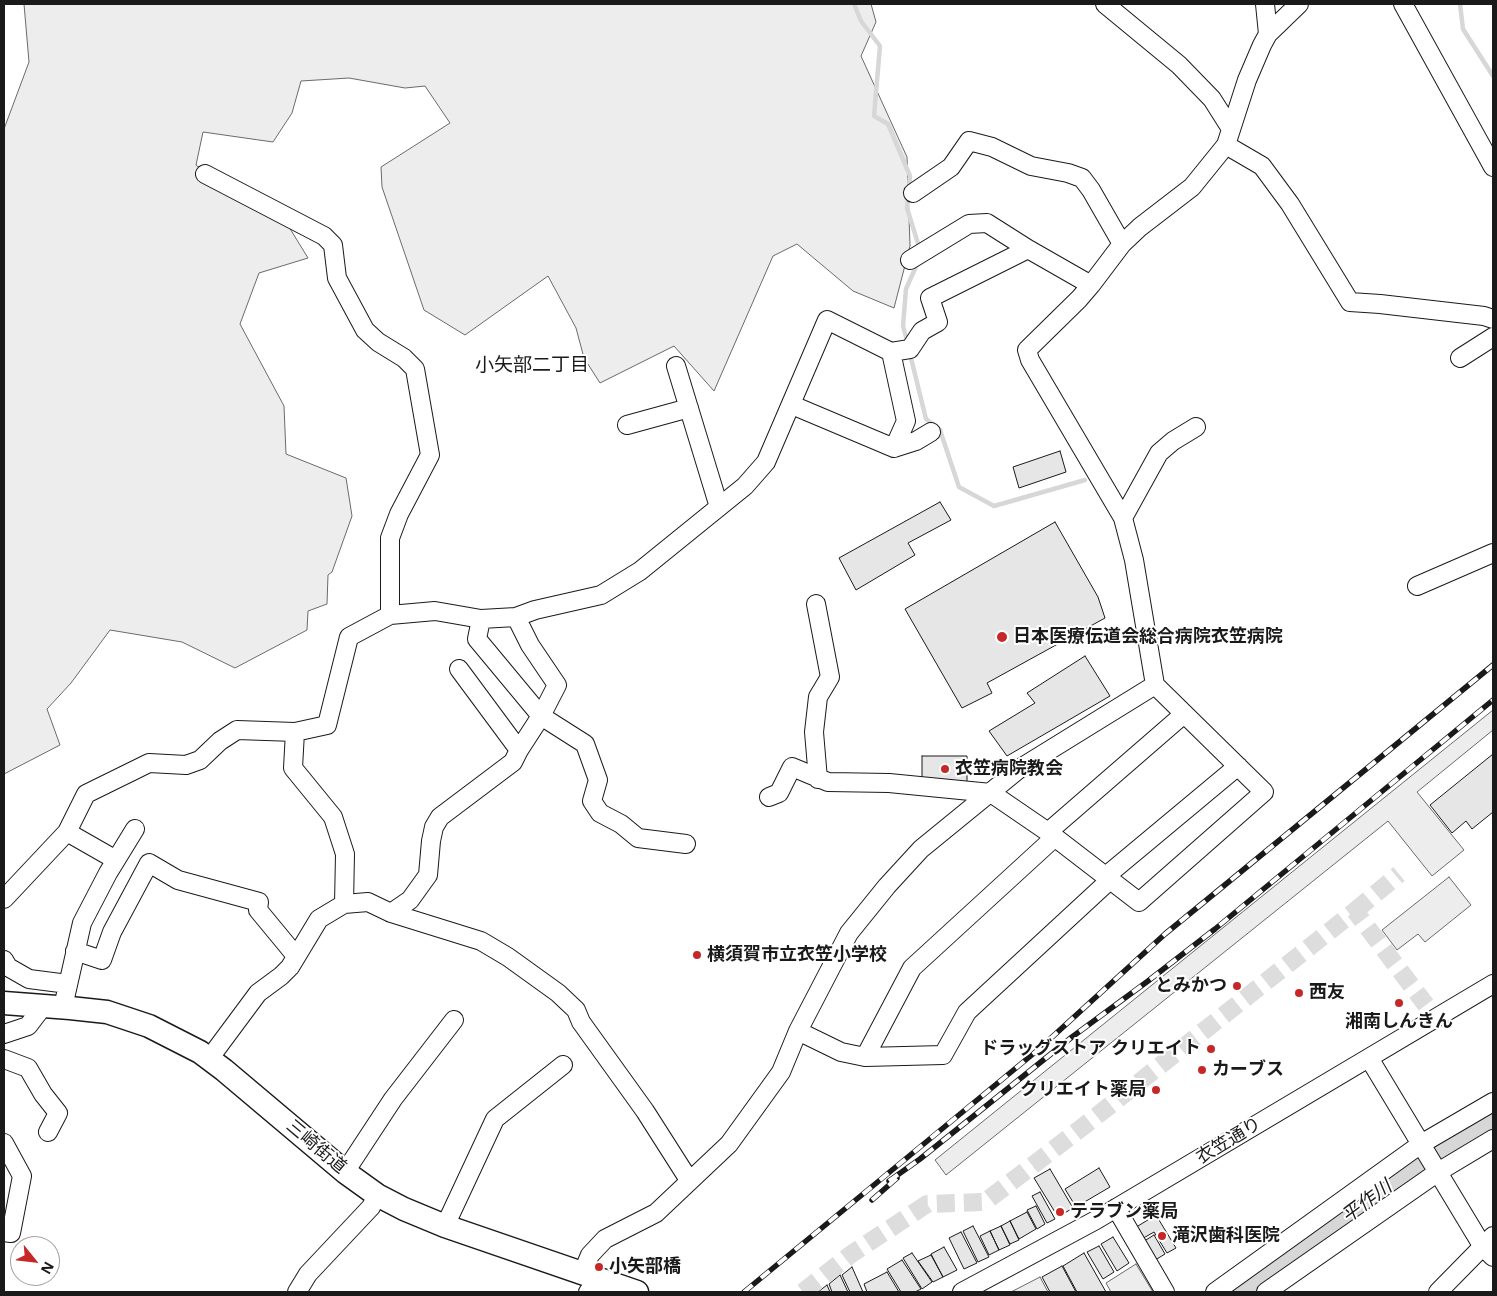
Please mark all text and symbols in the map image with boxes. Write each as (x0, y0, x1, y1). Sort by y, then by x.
district label: 小矢部二丁目 (475, 355, 589, 377)
place label: 日本医療伝道会総合病院衣笠病院 (1013, 626, 1283, 648)
marker: 日本医療伝道会総合病院衣笠病院 (995, 630, 1009, 644)
place label: 衣笠病院教会 (955, 758, 1063, 780)
marker: 衣笠病院教会 (939, 763, 951, 775)
place label: 横須賀市立衣笠小学校 (707, 944, 887, 966)
marker: 横須賀市立衣笠小学校 (691, 949, 703, 961)
place label: とみかつ (1155, 975, 1227, 997)
marker: とみかつ (1231, 980, 1243, 992)
place label: 西友 (1309, 982, 1345, 1004)
marker: 西友 (1293, 987, 1305, 999)
marker: 湘南しんきん (1393, 997, 1405, 1009)
place label: 湘南しんきん (1345, 1011, 1453, 1033)
place label: ドラッグストア クリエイト (980, 1038, 1201, 1060)
marker: ドラッグストア クリエイト (1205, 1043, 1217, 1055)
place label: カーブス (1212, 1059, 1284, 1081)
marker: カーブス (1196, 1064, 1208, 1076)
place label: クリエイト薬局 (1020, 1079, 1146, 1101)
marker: クリエイト薬局 (1150, 1084, 1162, 1096)
street label: 衣笠通り (1193, 1113, 1265, 1169)
street label: 三崎街道 (281, 1116, 351, 1178)
water label: 平作川 (1337, 1176, 1397, 1228)
place label: テラブン薬局 (1070, 1201, 1178, 1223)
marker: テラブン薬局 (1054, 1206, 1066, 1218)
place label: 滝沢歯科医院 (1172, 1225, 1280, 1247)
marker: 滝沢歯科医院 (1156, 1230, 1168, 1242)
north arrow (10, 1236, 60, 1286)
place label: 小矢部橋 (609, 1256, 681, 1278)
text: N (37, 1258, 59, 1278)
marker: 小矢部橋 (593, 1261, 605, 1273)

